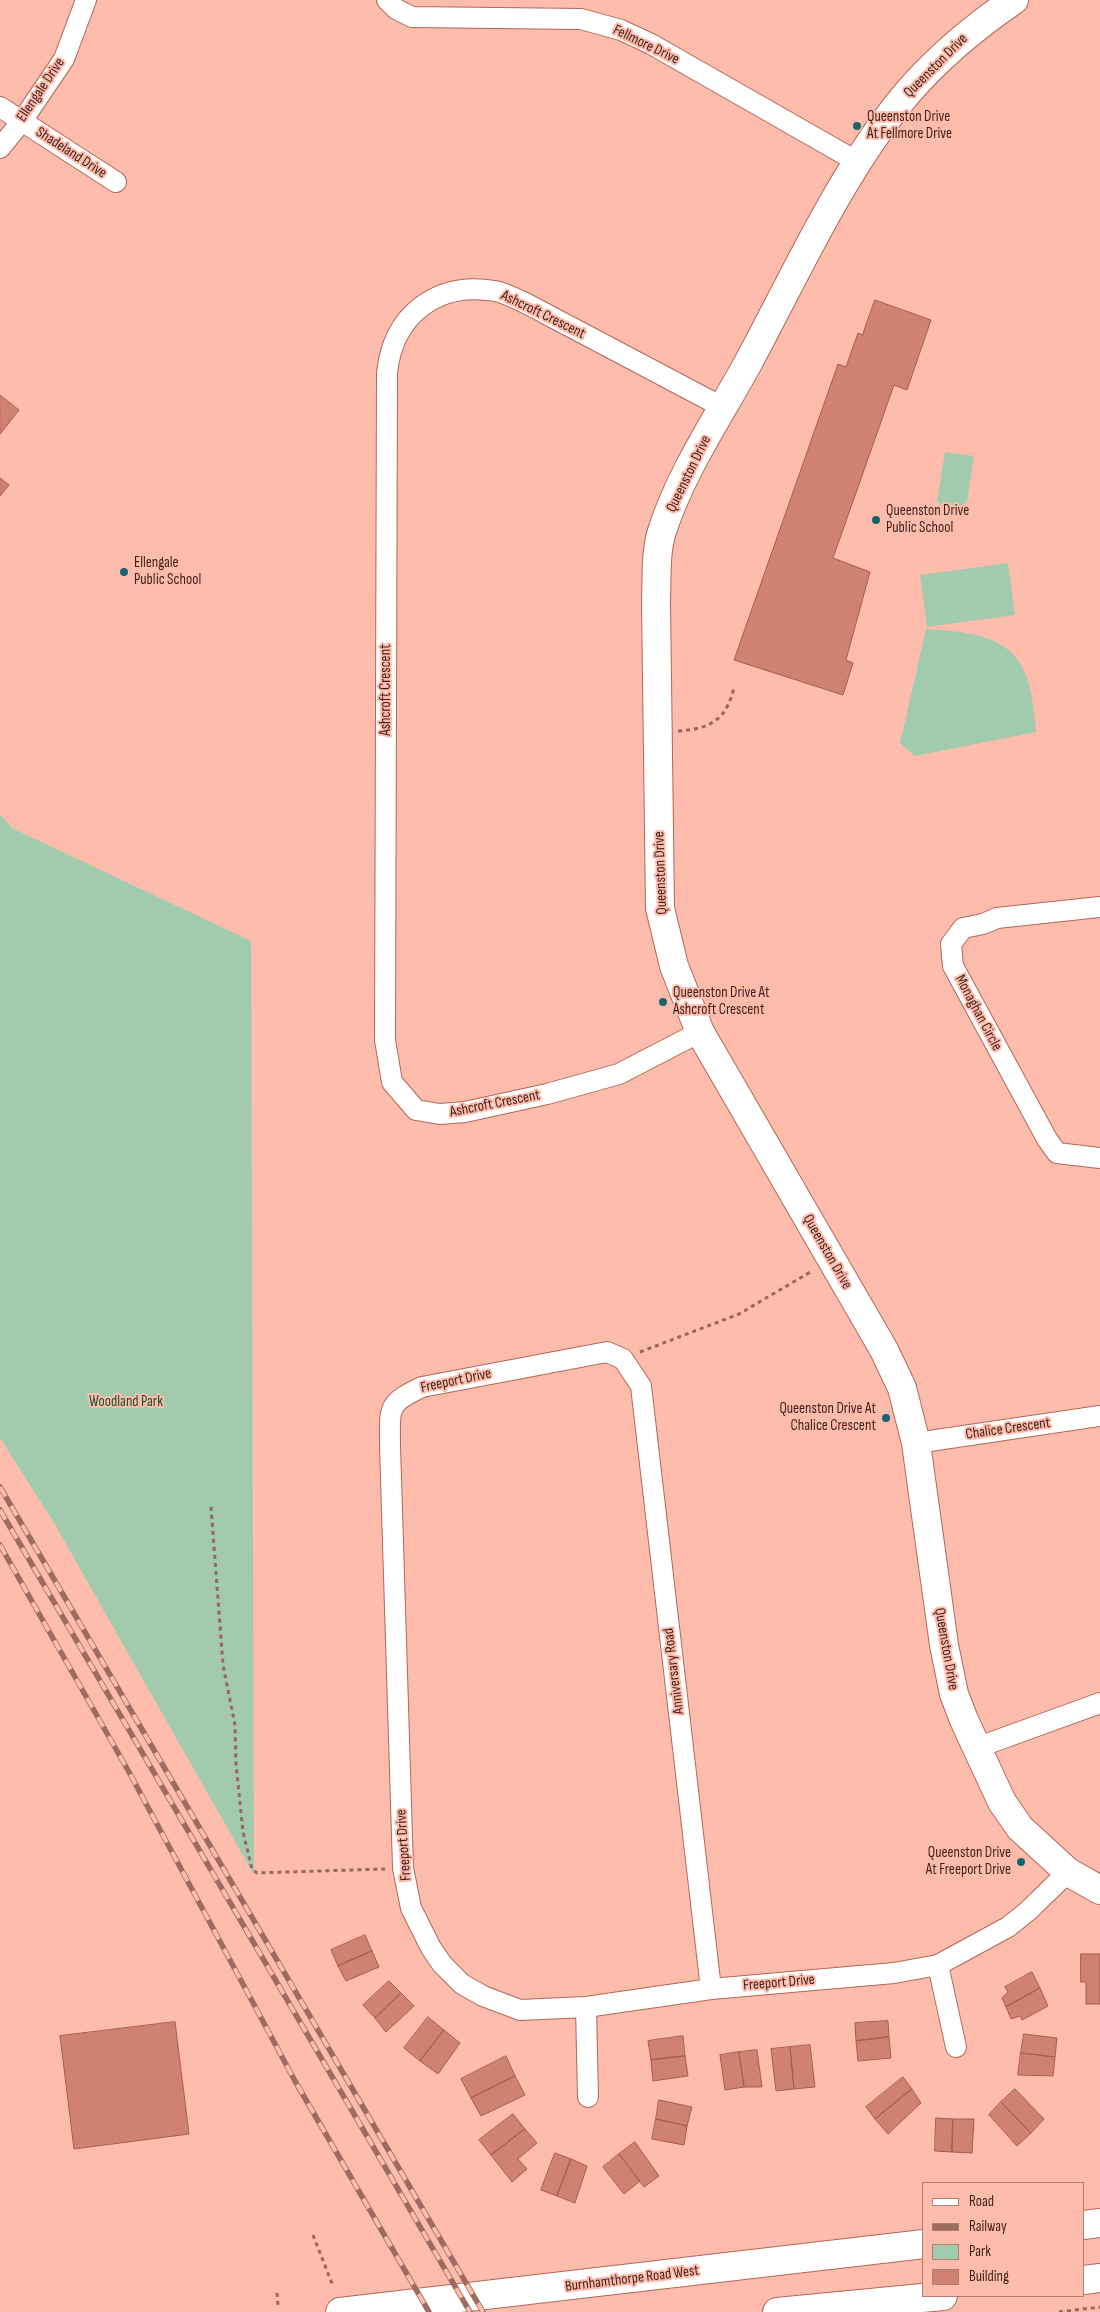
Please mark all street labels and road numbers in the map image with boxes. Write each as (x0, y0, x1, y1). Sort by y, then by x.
street label: Fellmore Drive (610, 21, 682, 69)
street label: Queenston Drive (900, 30, 972, 102)
street label: Ellengale Drive (13, 55, 69, 125)
street label: Shadeland Drive (32, 123, 110, 183)
street label: Ashcroft Crescent (498, 287, 588, 343)
street label: Queenston Drive (663, 433, 715, 515)
street label: Ashcroft Crescent (377, 644, 395, 736)
street label: Queenston Drive (651, 831, 671, 915)
street label: Monaghan Circle (951, 972, 1005, 1054)
street label: Ashcroft Crescent (448, 1086, 542, 1122)
street label: Queenston Drive (798, 1211, 856, 1293)
street label: Freeport Drive (419, 1365, 493, 1397)
street label: Chalice Crescent (964, 1414, 1052, 1444)
street label: Queenston Drive (930, 1606, 962, 1692)
street label: Anniversary Road (660, 1627, 688, 1715)
street label: Freeport Drive (393, 1809, 415, 1881)
street label: Freeport Drive (742, 1971, 816, 1995)
street label: Burnhamthorpe Road West (564, 2262, 700, 2296)

